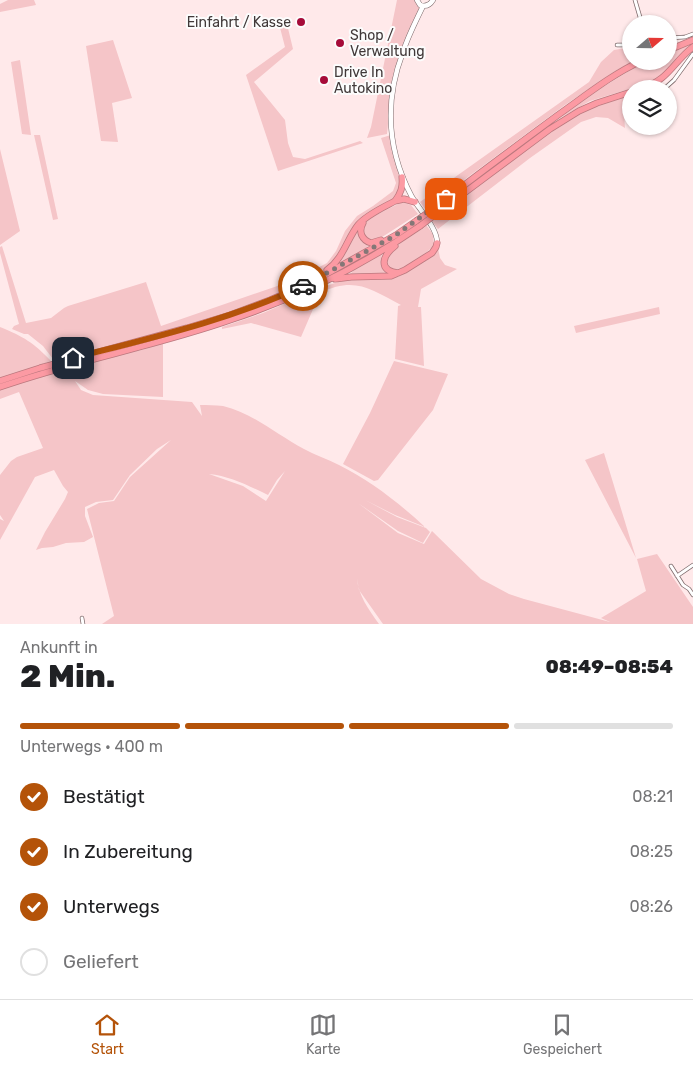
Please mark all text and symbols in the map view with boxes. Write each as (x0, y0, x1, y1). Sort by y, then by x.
place label: Einfahrt / Kasse (187, 14, 291, 31)
north arrow (622, 15, 678, 70)
map controls (622, 15, 677, 135)
marker: Einfahrt / Kasse (295, 16, 307, 28)
place label: Shop / Verwaltung (350, 27, 425, 60)
marker: Shop / Verwaltung (334, 37, 346, 49)
place label: Drive In Autokino (334, 64, 392, 97)
marker: Drive In Autokino (318, 74, 330, 86)
button: layers (622, 80, 677, 135)
pin (425, 178, 467, 220)
icon: bag (432, 185, 460, 213)
courier (278, 261, 328, 311)
icon: car (289, 272, 317, 300)
pin (52, 337, 94, 379)
icon: home (59, 344, 87, 372)
text: Ankunft in (20, 638, 98, 657)
text: 08:49–08:54 (546, 655, 673, 678)
text: 2 Min. (20, 657, 115, 695)
text: Unterwegs · 400 m (20, 737, 163, 756)
icon: check (20, 783, 48, 811)
text: Bestätigt (63, 785, 145, 808)
text: 08:21 (632, 787, 673, 806)
icon: check (20, 838, 48, 866)
text: In Zubereitung (63, 840, 193, 863)
text: 08:25 (630, 842, 673, 861)
icon: check (20, 893, 48, 921)
text: Unterwegs (63, 895, 160, 918)
text: 08:26 (630, 897, 673, 916)
text: Geliefert (63, 950, 139, 973)
tab: Start (91, 1011, 124, 1058)
tab: Karte (306, 1011, 341, 1058)
tab: Gespeichert (523, 1011, 602, 1058)

